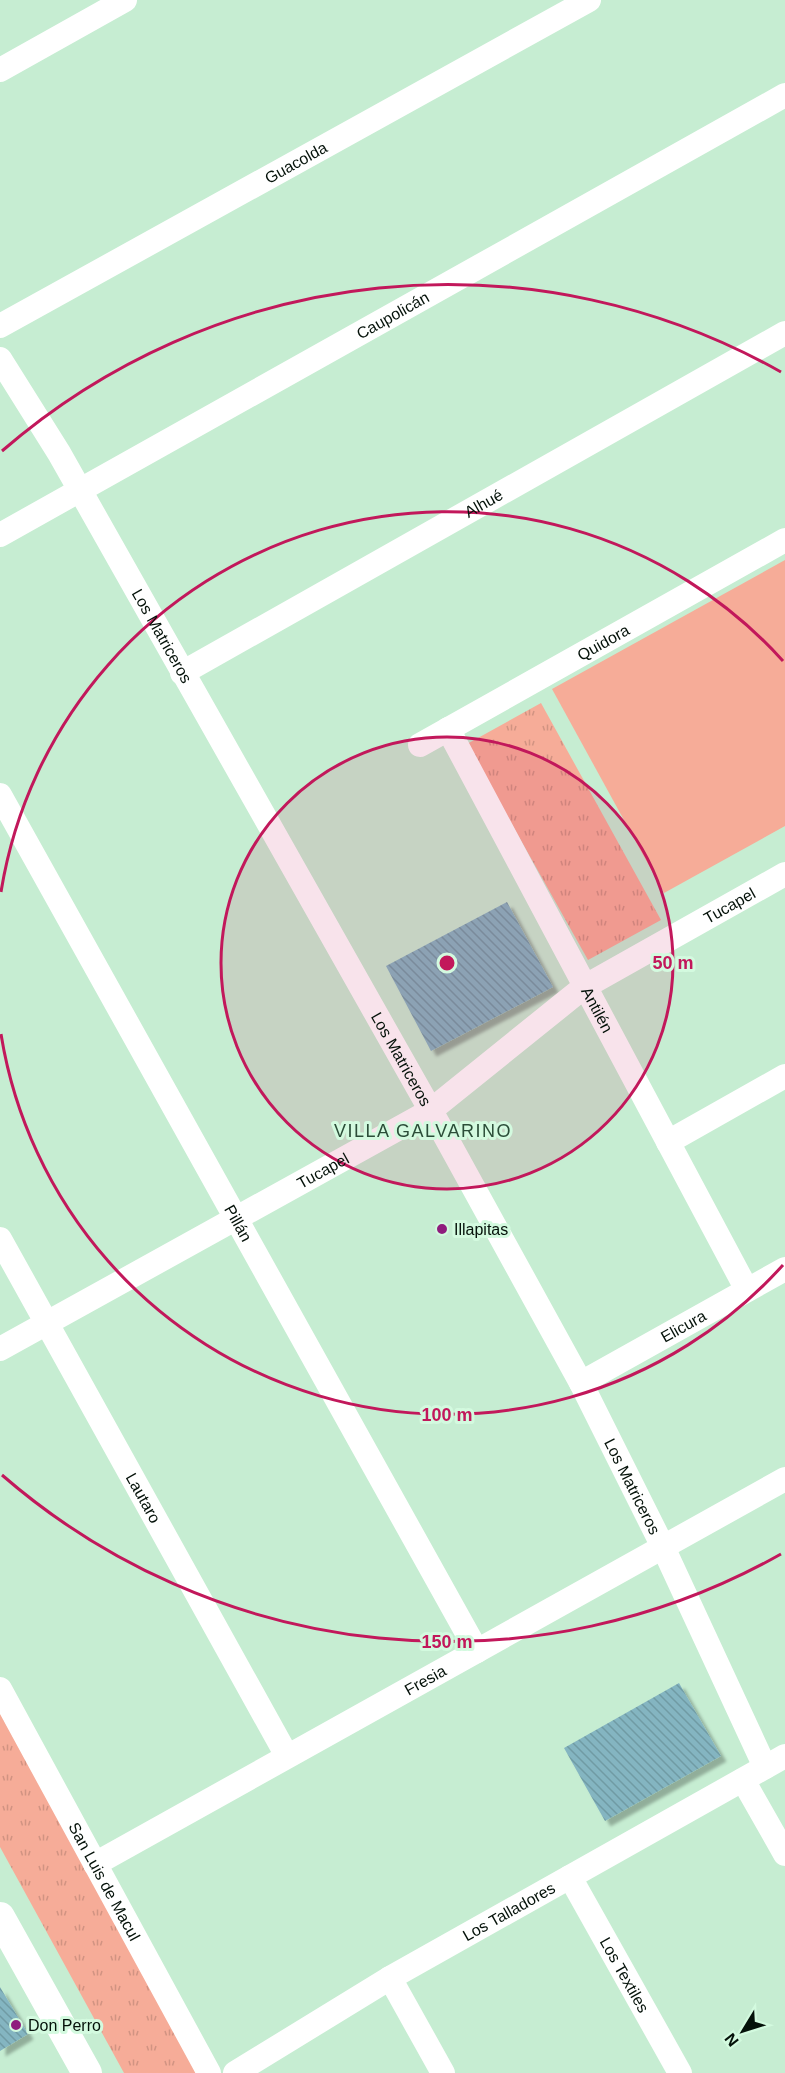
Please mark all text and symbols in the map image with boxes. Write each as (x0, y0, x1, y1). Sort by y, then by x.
street label: Guacolda (262, 139, 330, 187)
street label: Caupolicán (354, 288, 432, 342)
street label: Alhué (462, 486, 506, 521)
street label: Los Matriceros (129, 586, 195, 686)
street label: Quidora (574, 621, 632, 664)
street label: Tucapel (701, 884, 758, 927)
centre of rings (437, 953, 457, 973)
text: 50 m (652, 953, 694, 973)
street label: Antilén (578, 984, 616, 1035)
street label: Los Matriceros (368, 1009, 434, 1109)
district label: VILLA GALVARINO (334, 1121, 512, 1141)
street label: Tucapel (294, 1150, 352, 1192)
street label: Pillán (221, 1202, 255, 1245)
place label: Illapitas (454, 1221, 508, 1238)
marker: Illapitas (435, 1222, 449, 1236)
street label: Elicura (658, 1307, 709, 1346)
text: 100 m (421, 1405, 473, 1425)
street label: Los Matriceros (601, 1436, 663, 1537)
street label: Lautaro (123, 1470, 164, 1526)
text: 150 m (421, 1632, 473, 1652)
street label: Fresia (402, 1662, 449, 1699)
street label: San Luis de Macul (65, 1820, 143, 1944)
street label: Los Talladores (460, 1879, 558, 1944)
street label: Los Textiles (597, 1934, 652, 2015)
north arrow (713, 2001, 773, 2061)
place label: Don Perro (28, 2017, 101, 2034)
marker: Don Perro (9, 2018, 23, 2032)
text: N (721, 2030, 742, 2050)

